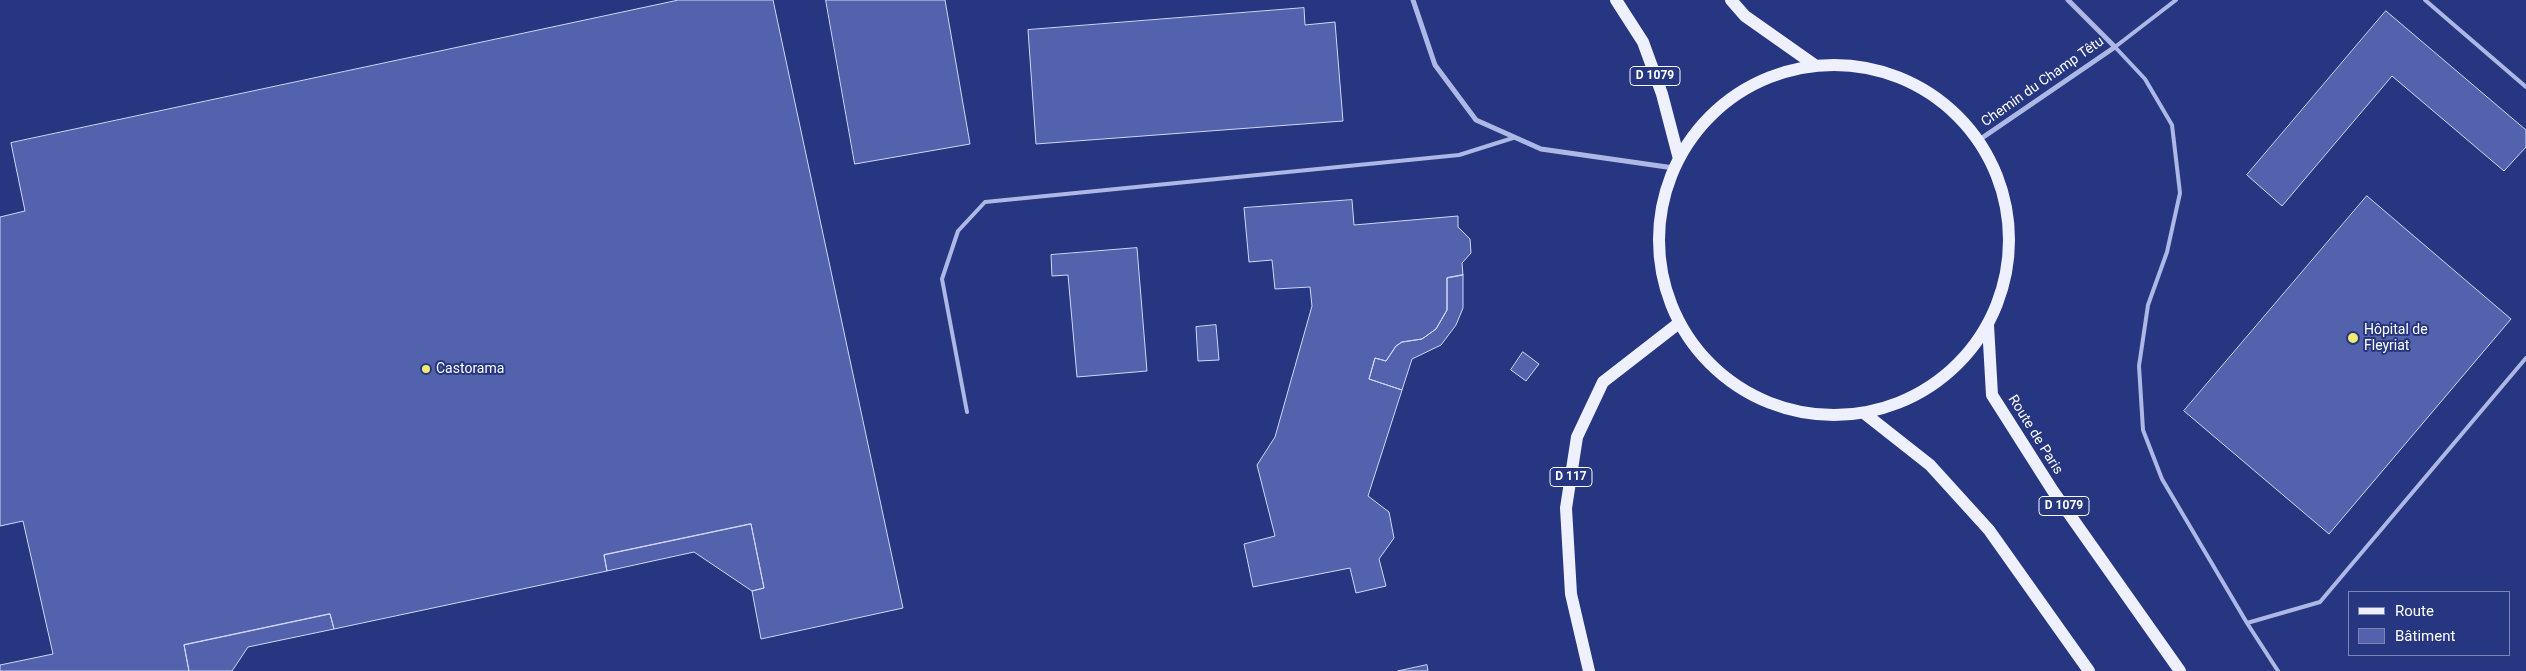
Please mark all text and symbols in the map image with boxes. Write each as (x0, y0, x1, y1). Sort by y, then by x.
street label: Chemin du Champ Têtu (1979, 33, 2107, 131)
road number: D 1079 (1630, 66, 1680, 85)
place label: Hôpital de Fleyriat (2364, 322, 2428, 354)
marker: Hôpital de Fleyriat (2346, 331, 2360, 345)
place label: Castorama (436, 361, 504, 377)
marker: Castorama (420, 363, 432, 375)
street label: Route de Paris (2004, 392, 2066, 478)
road number: D 117 (1550, 468, 1592, 487)
road number: D 1079 (2039, 496, 2089, 516)
legend (2348, 591, 2511, 656)
text: Route (2395, 602, 2434, 620)
text: Bâtiment (2395, 627, 2455, 645)

